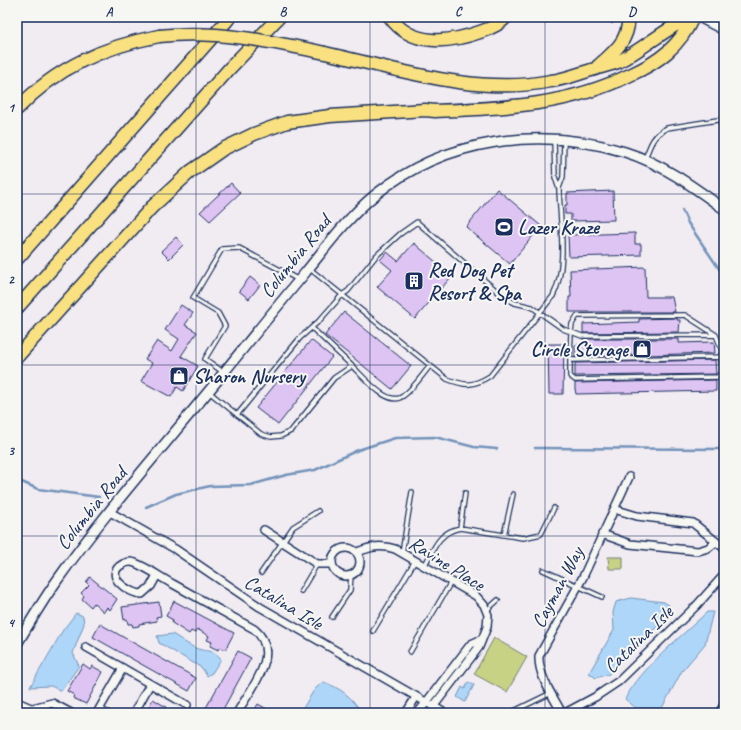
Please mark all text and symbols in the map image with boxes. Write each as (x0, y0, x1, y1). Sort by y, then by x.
text: A (106, 4, 114, 20)
text: B (280, 4, 288, 20)
text: C (455, 4, 463, 20)
text: D (628, 4, 637, 20)
text: 1 (8, 100, 16, 116)
street label: Columbia Road (254, 207, 338, 303)
place label: Lazer Kraze (518, 215, 601, 240)
sports icon: Lazer Kraze (493, 216, 515, 238)
place label: Red Dog Pet Resort & Spa (428, 258, 523, 306)
building icon: Red Dog Pet Resort & Spa (403, 270, 425, 292)
text: 2 (8, 272, 15, 288)
place label: Circle Storage (531, 337, 629, 362)
shop icon: Circle Storage (631, 338, 653, 360)
place label: Sharon Nursery (193, 364, 307, 389)
shop icon: Sharon Nursery (168, 365, 190, 387)
text: 3 (8, 443, 15, 459)
street label: Columbia Road (50, 459, 134, 555)
street label: Ravine Place (404, 530, 490, 597)
street label: Cayman Way (526, 541, 590, 632)
street label: Catalina Isle (240, 569, 329, 636)
street label: Catalina Isle (598, 599, 679, 679)
text: 4 (8, 615, 16, 631)

